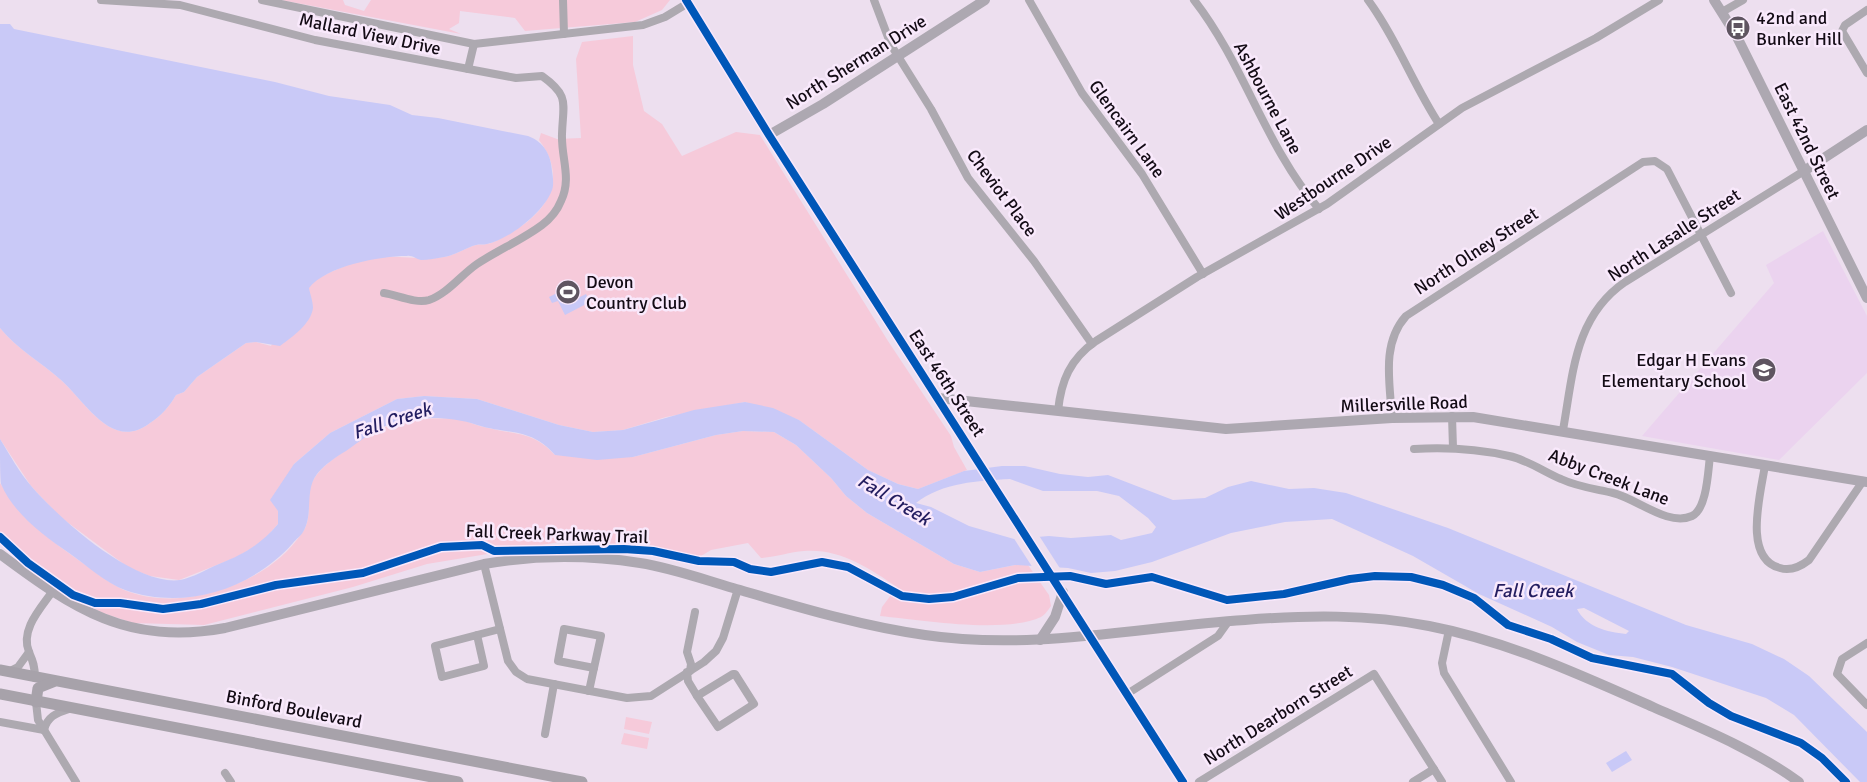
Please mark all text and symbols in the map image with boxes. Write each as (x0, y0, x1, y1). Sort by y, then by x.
place label: 42nd and Bunker Hill (1756, 7, 1842, 50)
street label: Mallard View Drive (297, 8, 443, 60)
street label: North Sherman Drive (782, 10, 930, 114)
bus stop icon: 42nd and Bunker Hill (1725, 15, 1751, 41)
street label: Ashbourne Lane (1229, 38, 1307, 158)
street label: Glencairn Lane (1084, 76, 1170, 182)
street label: East 42nd Street (1769, 79, 1845, 203)
street label: Westbourne Drive (1270, 131, 1396, 225)
street label: Cheviot Place (962, 145, 1042, 241)
street label: North Lasalle Street (1603, 184, 1745, 286)
street label: North Olney Street (1410, 203, 1542, 299)
place label: Devon Country Club (586, 271, 687, 314)
sports icon: Devon Country Club (555, 279, 581, 305)
street label: East 46th Street (904, 325, 990, 441)
place label: Edgar H Evans Elementary School (1601, 349, 1746, 392)
school or university icon: Edgar H Evans Elementary School (1751, 357, 1777, 383)
street label: Millersville Road (1340, 391, 1468, 417)
water label: Fall Creek (350, 397, 435, 445)
street label: Abby Creek Lane (1545, 444, 1673, 510)
water label: Fall Creek (853, 469, 936, 532)
street label: Fall Creek Parkway Trail (465, 520, 649, 548)
water label: Fall Creek (1493, 579, 1575, 603)
street label: North Dearborn Street (1200, 660, 1356, 770)
street label: Binford Boulevard (224, 685, 364, 733)

